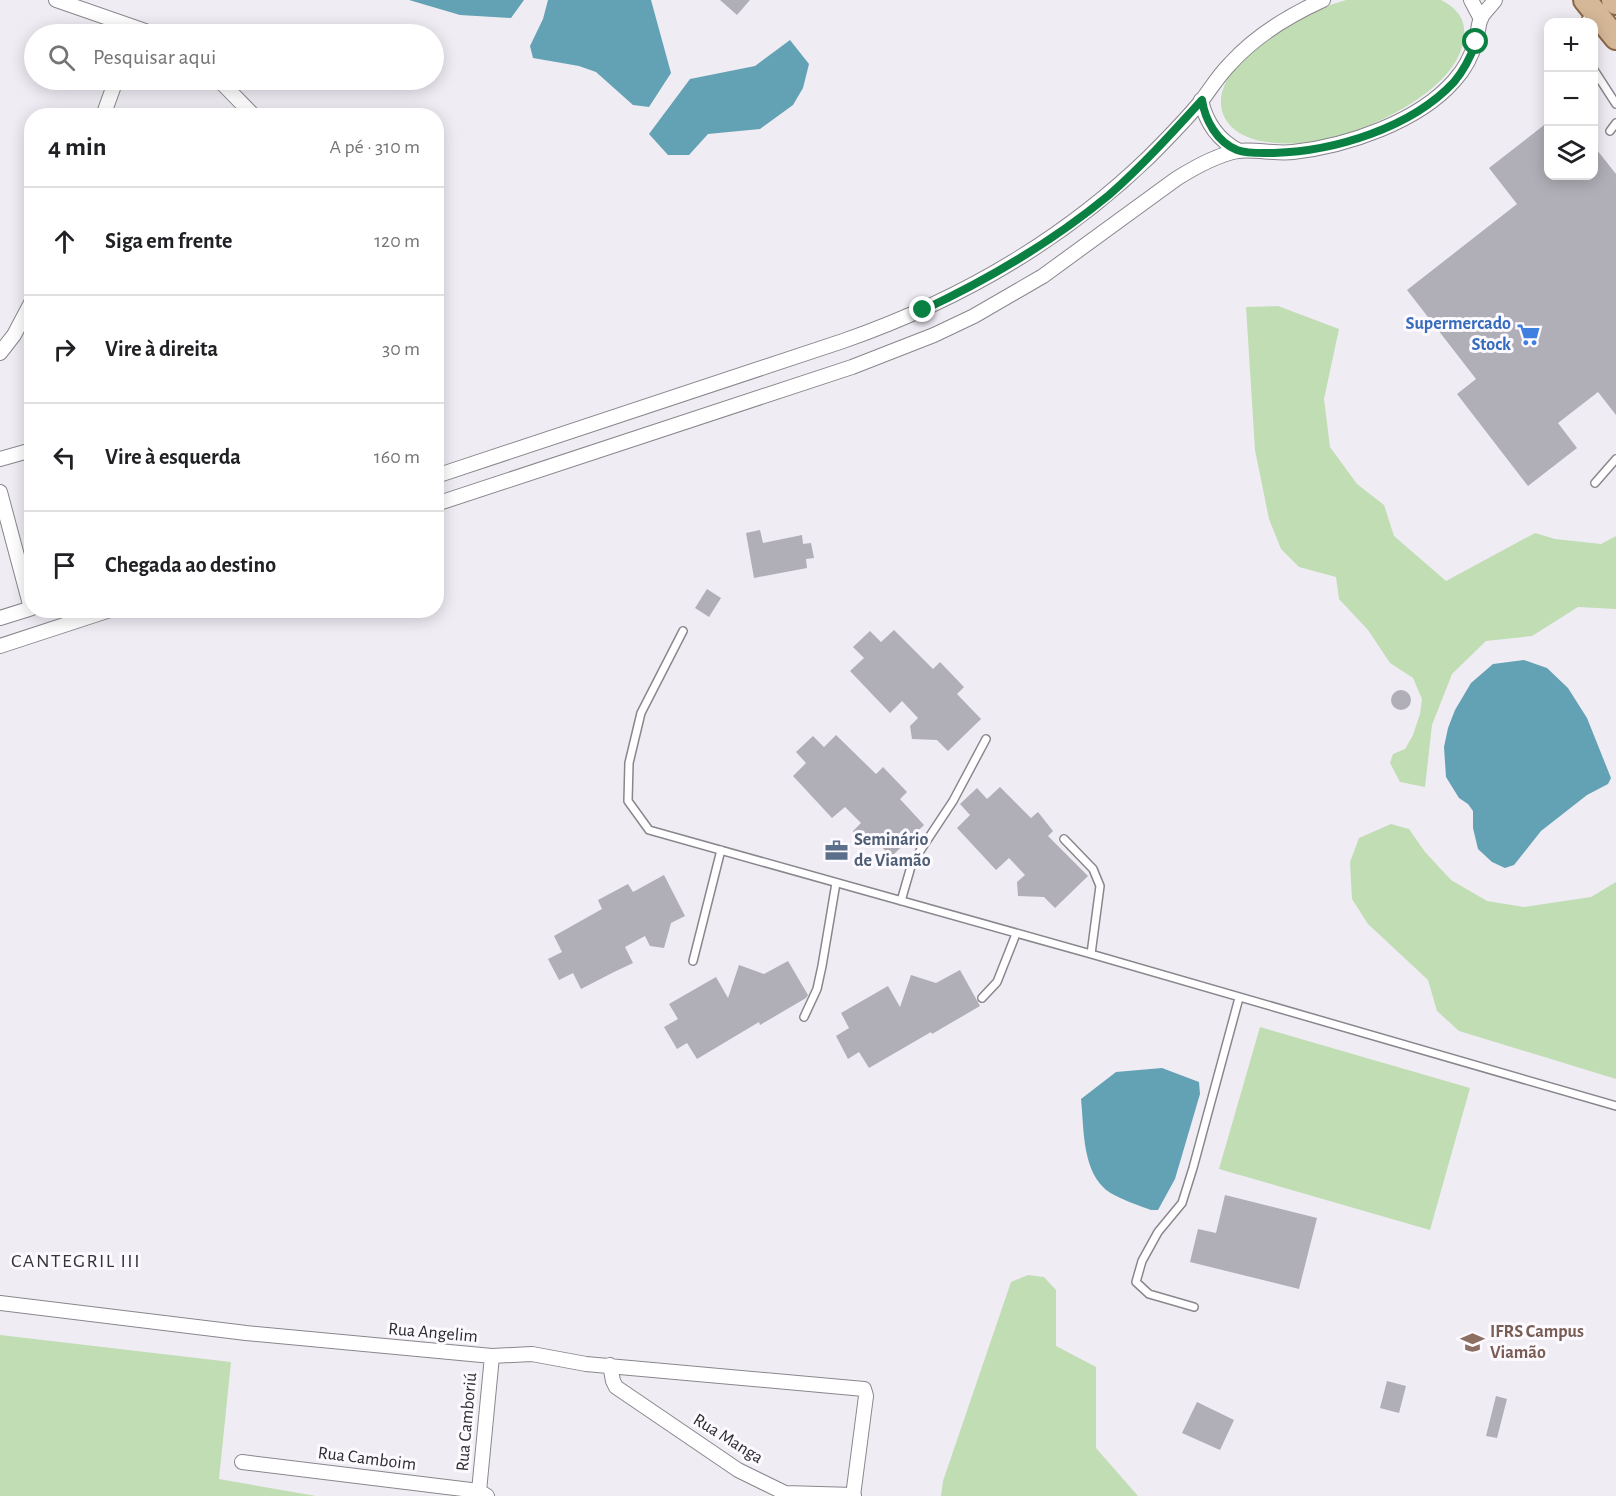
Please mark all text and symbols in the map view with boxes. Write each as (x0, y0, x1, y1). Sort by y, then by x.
map controls (1544, 18, 1598, 180)
button: + (1544, 18, 1598, 72)
search box (24, 24, 444, 90)
route start (1462, 28, 1488, 54)
icon: search (45, 41, 78, 74)
text: Pesquisar aqui (93, 46, 216, 68)
button: − (1544, 72, 1598, 126)
button: layers (1544, 126, 1598, 180)
text: 4 min (48, 134, 107, 160)
text: A pé · 310 m (330, 137, 420, 157)
icon: ahead (48, 225, 81, 258)
text: Siga em frente (105, 230, 232, 252)
text: 120 m (374, 231, 420, 251)
route end (909, 296, 935, 322)
place label: Supermercado Stock (1406, 315, 1511, 354)
supermarket icon: Supermercado Stock (1516, 321, 1542, 347)
icon: right (48, 333, 81, 366)
text: Vire à direita (105, 338, 218, 360)
text: 30 m (382, 339, 420, 359)
icon: left (48, 441, 81, 474)
text: Vire à esquerda (105, 446, 241, 468)
text: 160 m (374, 447, 420, 467)
icon: arrive (48, 549, 81, 582)
text: Chegada ao destino (105, 554, 276, 576)
place label: Seminário de Viamão (854, 831, 931, 870)
office icon: Seminário de Viamão (823, 837, 849, 863)
district label: CANTEGRIL III (11, 1251, 141, 1271)
street label: Rua Angelim (387, 1320, 479, 1346)
place label: IFRS Campus Viamão (1490, 1323, 1584, 1362)
school or university icon: IFRS Campus Viamão (1459, 1329, 1485, 1355)
street label: Rua Camboriú (454, 1372, 480, 1472)
street label: Rua Manga (690, 1411, 766, 1467)
street label: Rua Camboim (317, 1444, 417, 1474)

